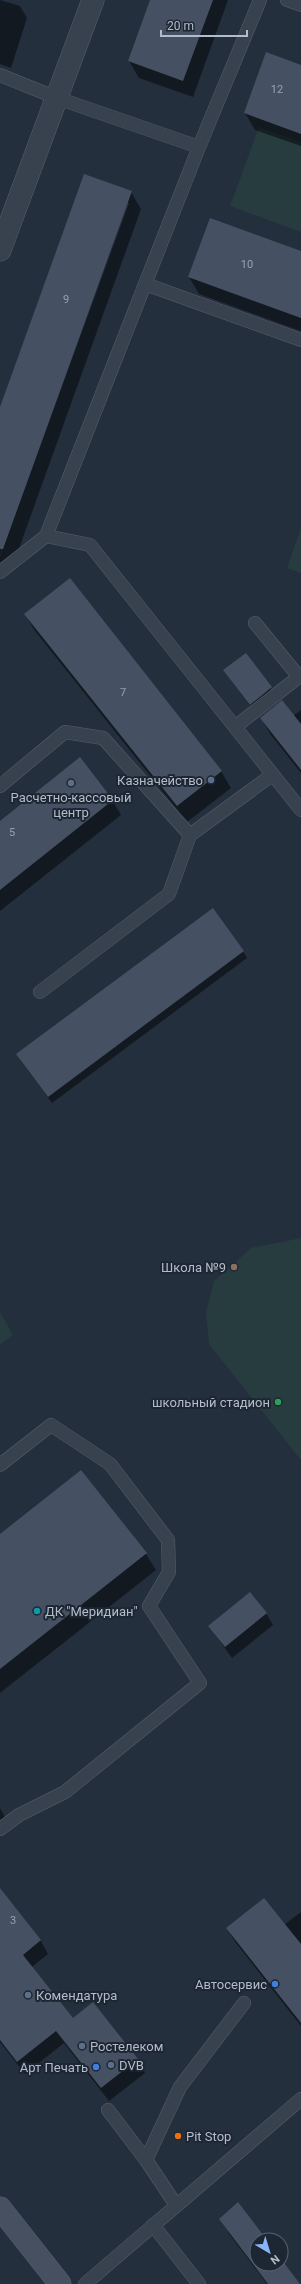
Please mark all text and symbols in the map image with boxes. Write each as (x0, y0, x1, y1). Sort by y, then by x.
scale bar (161, 12, 247, 38)
text: 20 m (167, 19, 194, 33)
house number: 12 (271, 83, 283, 96)
house number: 10 (241, 258, 253, 271)
house number: 9 (63, 293, 69, 306)
house number: 7 (120, 686, 126, 699)
place label: Казначейство (117, 773, 203, 788)
marker: Казначейство (206, 775, 216, 785)
marker: Расчетно-кассовый центр (66, 778, 76, 788)
place label: Расчетно-кассовый центр (11, 790, 131, 820)
house number: 5 (9, 826, 15, 839)
place label: Школа №9 (161, 1260, 226, 1275)
marker: Школа №9 (229, 1262, 239, 1272)
place label: школьный стадион (152, 1395, 270, 1410)
marker: школьный стадион (273, 1397, 283, 1407)
place label: ДК "Меридиан" (45, 1604, 138, 1619)
marker: ДК "Меридиан" (32, 1606, 42, 1616)
house number: 3 (10, 1914, 16, 1927)
place label: Автосервис (195, 1977, 267, 1992)
marker: Автосервис (270, 1979, 280, 1989)
place label: Комендатура (36, 1988, 117, 2003)
marker: Комендатура (23, 1990, 33, 2000)
place label: Ростелеком (90, 2039, 163, 2054)
marker: Ростелеком (77, 2041, 87, 2051)
place label: DVB (119, 2058, 144, 2073)
place label: Арт Печать (20, 2060, 88, 2075)
marker: DVB (106, 2060, 116, 2070)
marker: Арт Печать (91, 2062, 101, 2072)
place label: Pit Stop (186, 2129, 231, 2144)
marker: Pit Stop (173, 2131, 183, 2141)
north arrow (249, 2232, 289, 2272)
text: N (268, 2252, 282, 2267)

